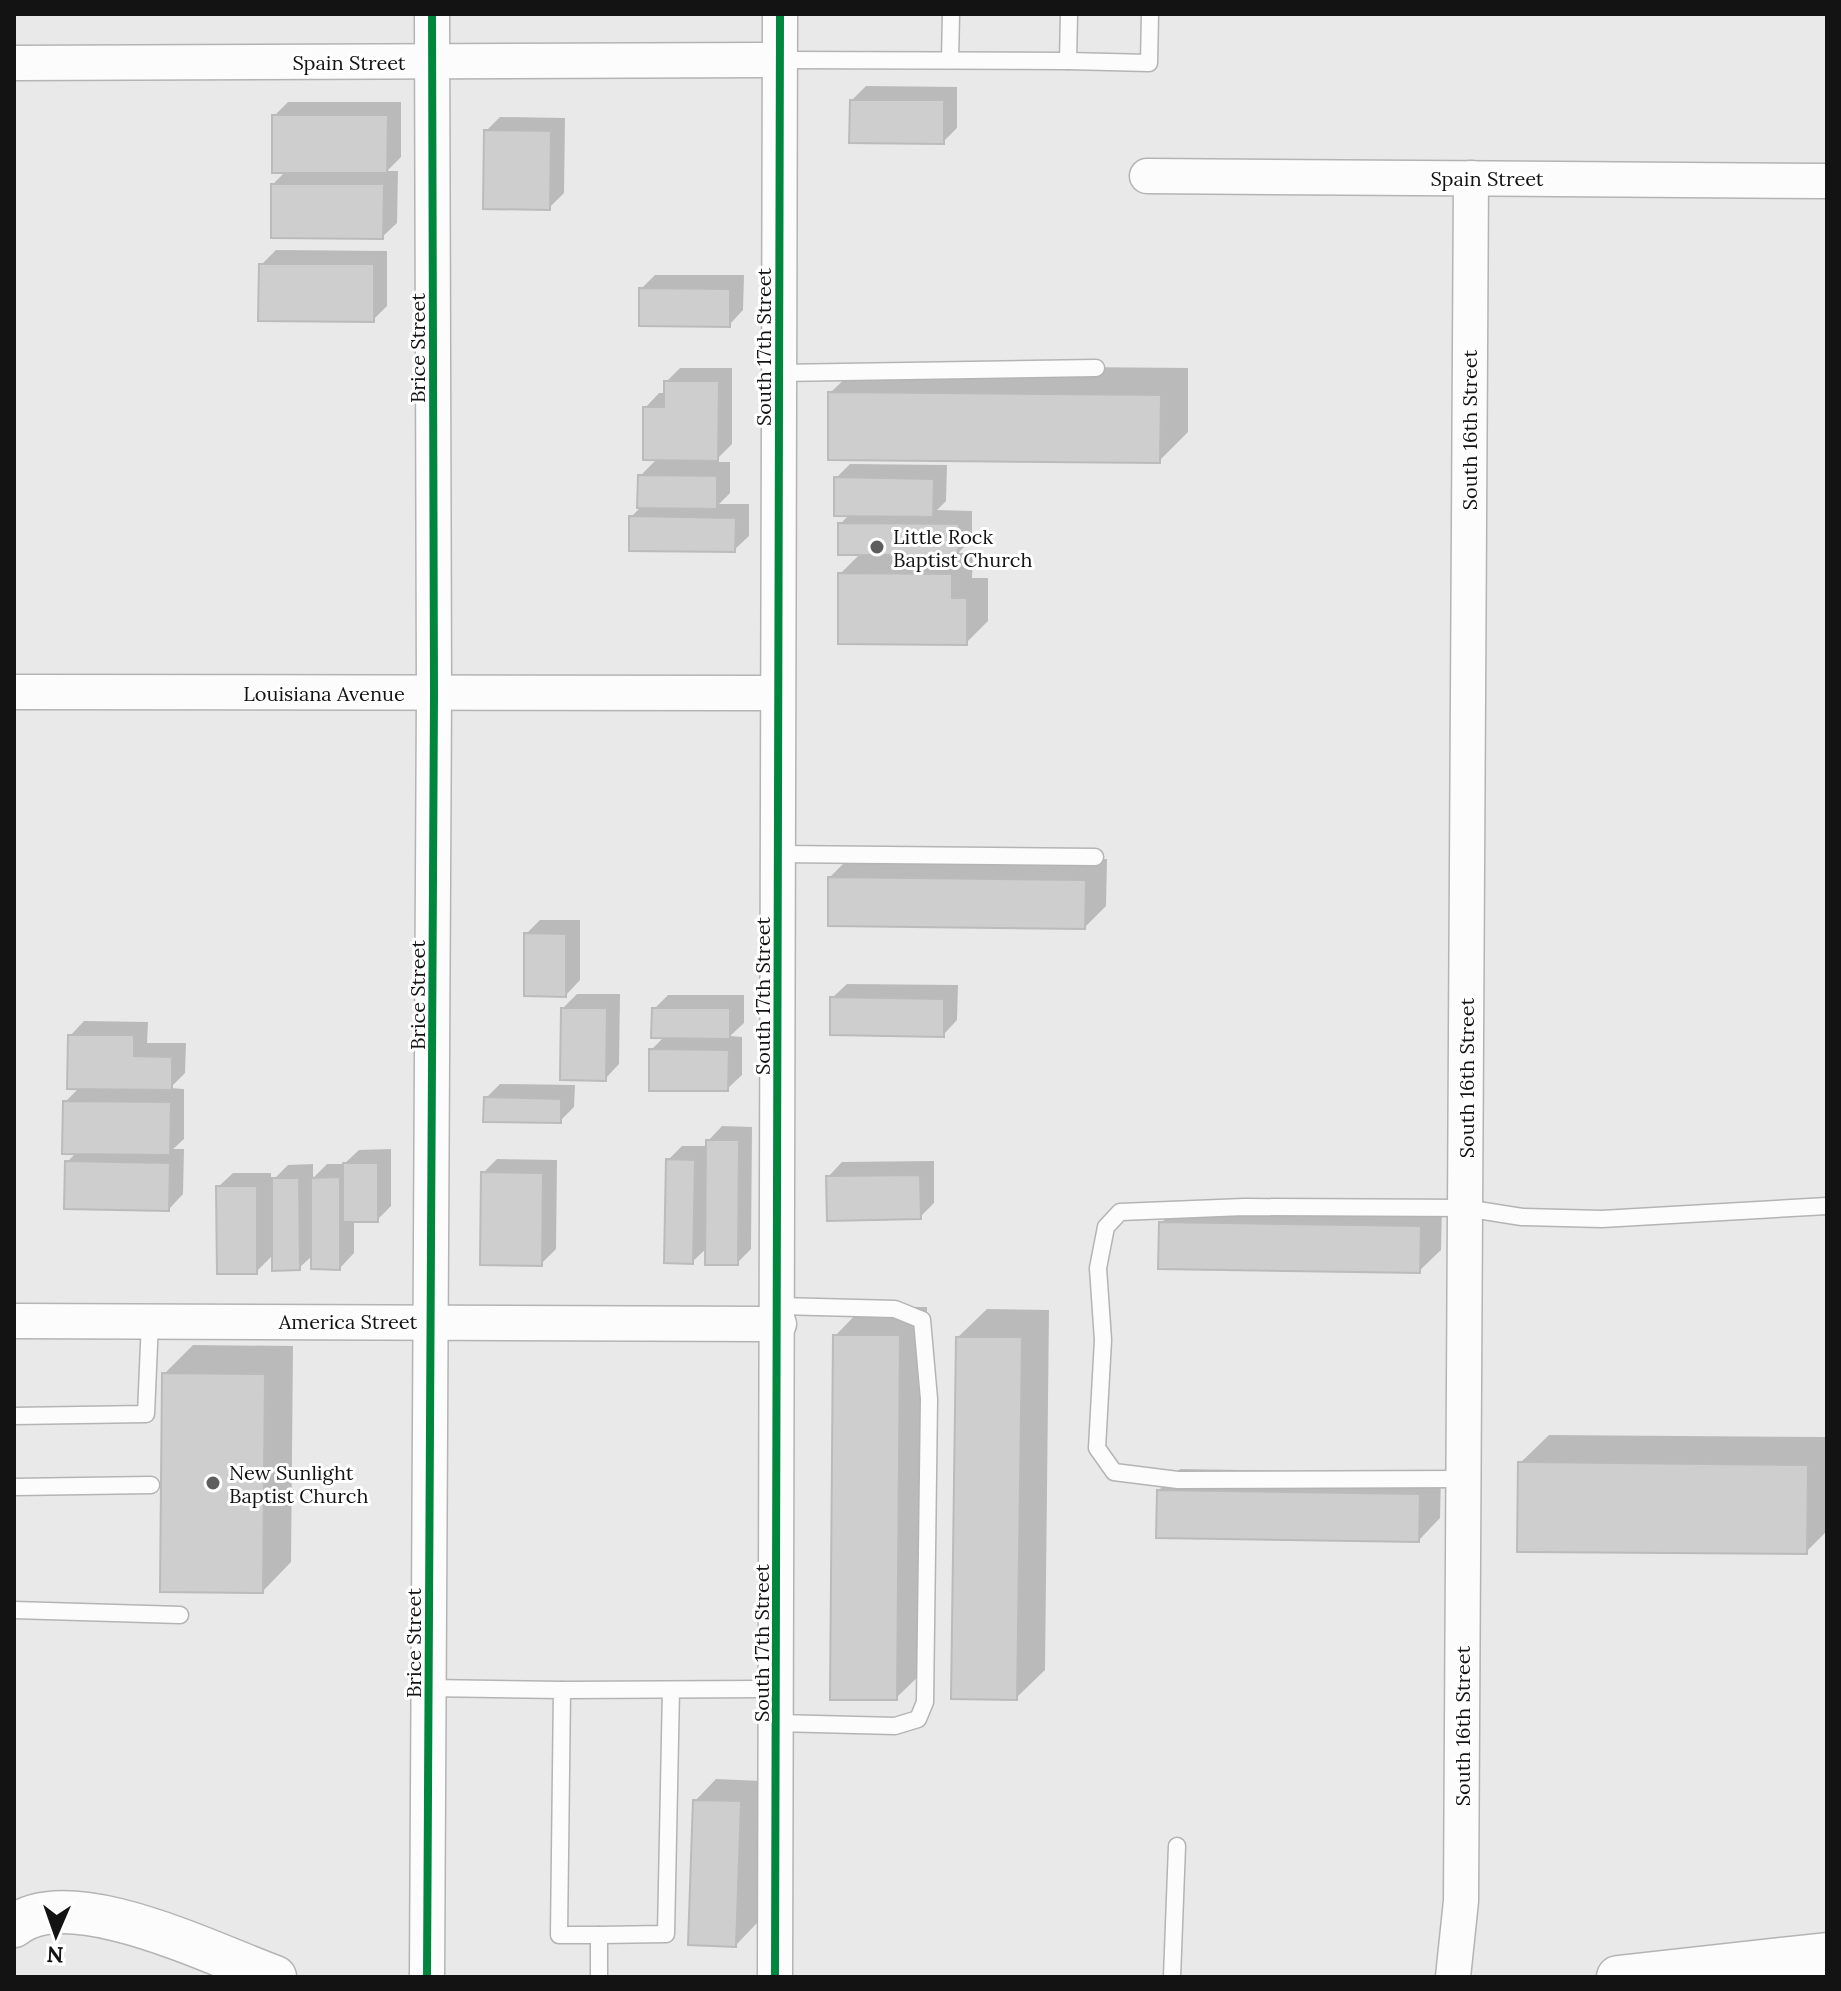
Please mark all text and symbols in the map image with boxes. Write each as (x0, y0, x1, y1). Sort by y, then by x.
street label: Spain Street (292, 50, 406, 75)
street label: Spain Street (1430, 166, 1544, 191)
street label: South 17th Street (751, 268, 776, 426)
street label: Brice Street (405, 293, 430, 403)
street label: South 16th Street (1457, 350, 1482, 510)
place label: Little Rock Baptist Church (893, 524, 1032, 572)
marker: Little Rock Baptist Church (868, 538, 886, 556)
street label: Louisiana Avenue (243, 681, 405, 706)
street label: South 17th Street (750, 917, 775, 1075)
street label: Brice Street (405, 940, 430, 1050)
street label: South 16th Street (1454, 998, 1479, 1158)
street label: America Street (278, 1309, 417, 1334)
place label: New Sunlight Baptist Church (229, 1460, 368, 1508)
marker: New Sunlight Baptist Church (204, 1474, 222, 1492)
street label: South 17th Street (749, 1564, 774, 1722)
street label: Brice Street (401, 1588, 426, 1698)
street label: South 16th Street (1450, 1646, 1475, 1806)
north arrow (16, 1895, 96, 1975)
text: N (46, 1941, 64, 1969)

